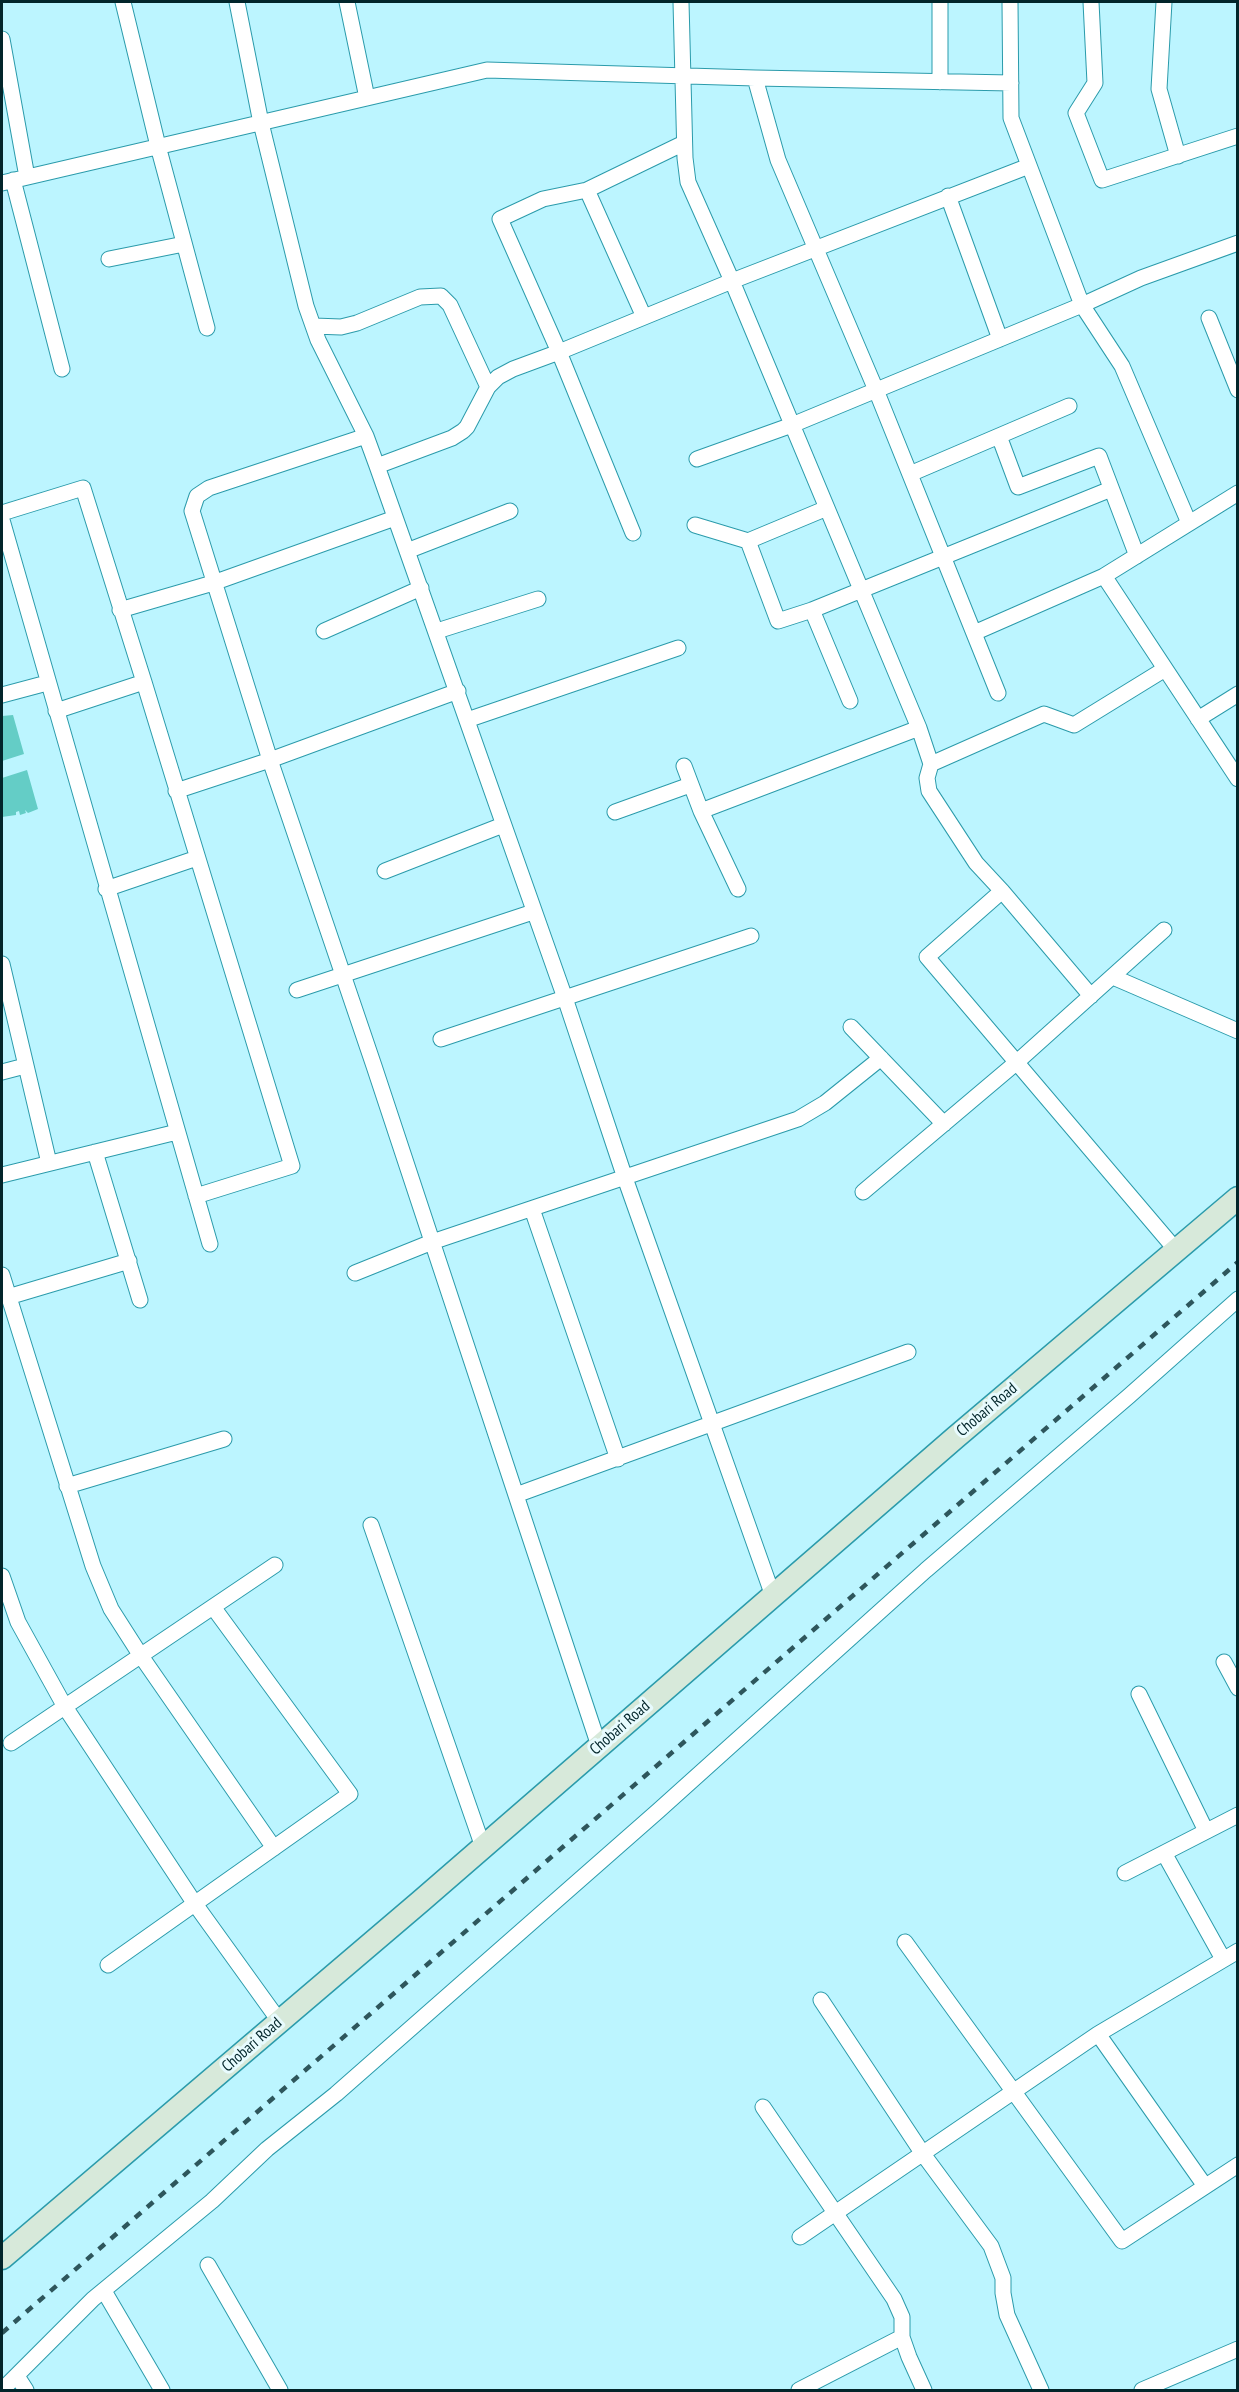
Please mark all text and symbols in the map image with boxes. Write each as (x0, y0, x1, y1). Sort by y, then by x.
street label: Chobari Road (953, 1379, 1021, 1441)
street label: Chobari Road (586, 1697, 654, 1759)
street label: Chobari Road (218, 2014, 286, 2076)

